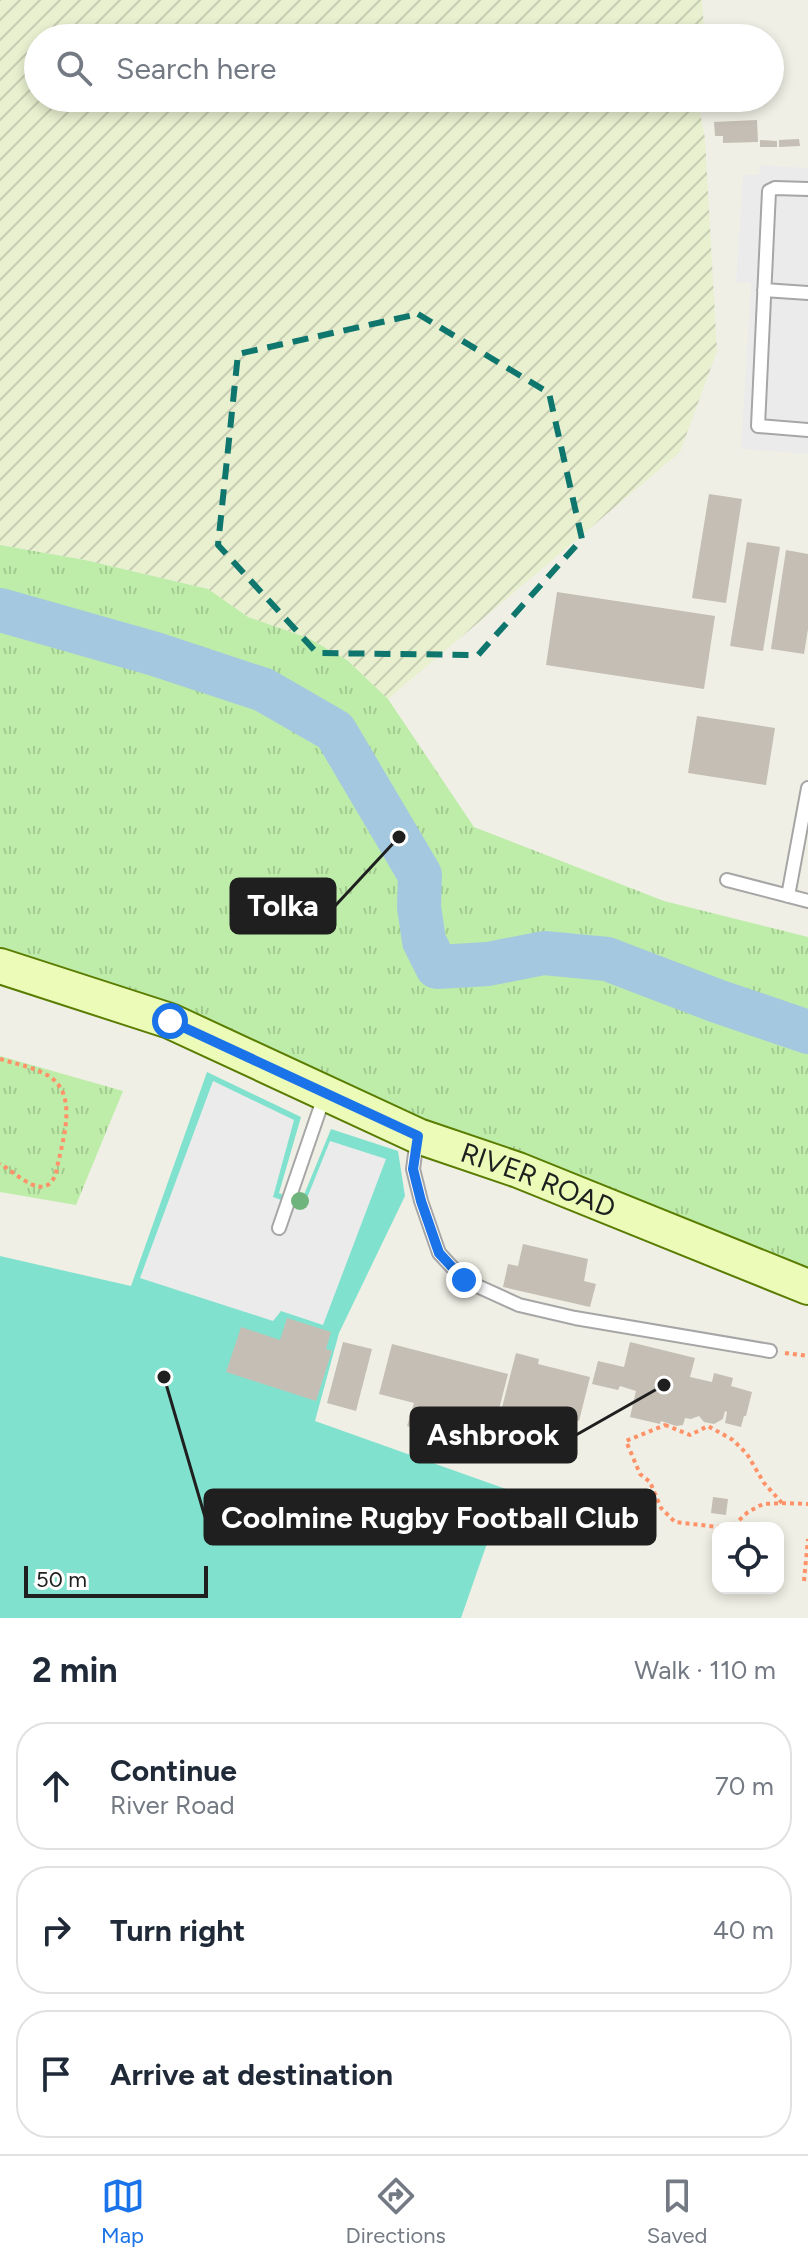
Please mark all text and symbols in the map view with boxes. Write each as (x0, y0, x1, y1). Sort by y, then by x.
search box (24, 24, 784, 112)
icon: search (52, 46, 96, 90)
text: Search here (116, 50, 276, 87)
callout: Tolka (231, 879, 335, 933)
text: Tolka (247, 887, 319, 924)
route start (152, 1003, 188, 1039)
street label: RIVER ROAD (456, 1135, 621, 1225)
route end (446, 1262, 482, 1298)
callout: Ashbrook (411, 1408, 576, 1462)
text: Ashbrook (427, 1416, 559, 1453)
callout: Coolmine Rugby Football Club (205, 1490, 655, 1544)
text: Coolmine Rugby Football Club (221, 1499, 639, 1536)
map controls (712, 1522, 784, 1594)
button: locate (712, 1522, 784, 1594)
scale bar (24, 1562, 208, 1598)
text: 50 m (36, 1566, 87, 1593)
text: 2 min (32, 1650, 118, 1691)
text: Walk · 110 m (634, 1654, 776, 1686)
text: Continue (110, 1752, 237, 1789)
icon: ahead (34, 1764, 78, 1808)
text: 70 m (715, 1770, 774, 1802)
text: River Road (110, 1789, 235, 1821)
icon: right (34, 1908, 78, 1952)
text: Turn right (110, 1912, 245, 1949)
text: 40 m (713, 1914, 774, 1946)
icon: arrive (34, 2052, 78, 2096)
text: Arrive at destination (110, 2056, 393, 2093)
tab: Map (101, 2174, 145, 2249)
tab: Directions (346, 2174, 446, 2249)
tab: Saved (647, 2174, 707, 2249)

